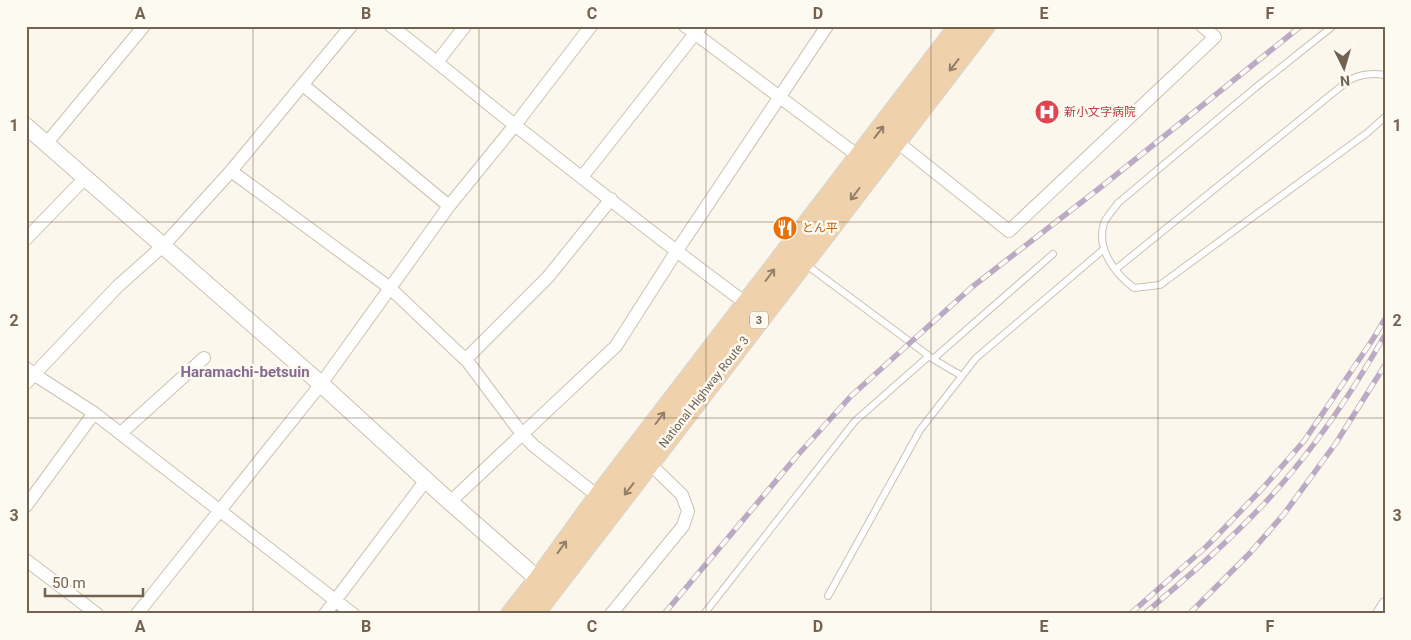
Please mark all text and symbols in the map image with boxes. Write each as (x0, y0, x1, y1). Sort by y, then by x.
text: A (135, 4, 146, 23)
text: B (361, 4, 371, 23)
text: C (587, 4, 597, 23)
text: D (813, 4, 823, 23)
text: E (1040, 4, 1049, 23)
text: F (1266, 4, 1275, 23)
north arrow (1318, 42, 1368, 92)
one-way arrow (949, 58, 960, 71)
text: N (1340, 73, 1351, 89)
hospital icon: 新小文字病院 (1034, 99, 1060, 125)
place label: 新小文字病院 (1064, 105, 1136, 119)
text: 1 (9, 116, 19, 135)
text: 1 (1392, 116, 1402, 135)
one-way arrow (874, 126, 885, 139)
one-way arrow (850, 187, 861, 200)
restaurant icon: とん平 (772, 215, 798, 241)
place label: とん平 (802, 221, 838, 235)
one-way arrow (765, 268, 775, 282)
text: 2 (9, 311, 19, 330)
text: 2 (1392, 311, 1402, 330)
road number: 3 (750, 312, 768, 328)
street label: National Highway Route 3 (656, 333, 752, 451)
district label: Haramachi-betsuin (180, 363, 310, 381)
one-way arrow (655, 411, 666, 424)
one-way arrow (623, 483, 634, 496)
text: 3 (9, 506, 19, 525)
text: 3 (1392, 506, 1402, 525)
one-way arrow (557, 541, 568, 554)
scale bar (45, 565, 142, 597)
text: 50 m (52, 574, 86, 592)
text: A (135, 617, 146, 636)
text: B (361, 617, 371, 636)
text: C (587, 617, 597, 636)
text: D (813, 617, 823, 636)
text: E (1040, 617, 1049, 636)
text: F (1266, 617, 1275, 636)

